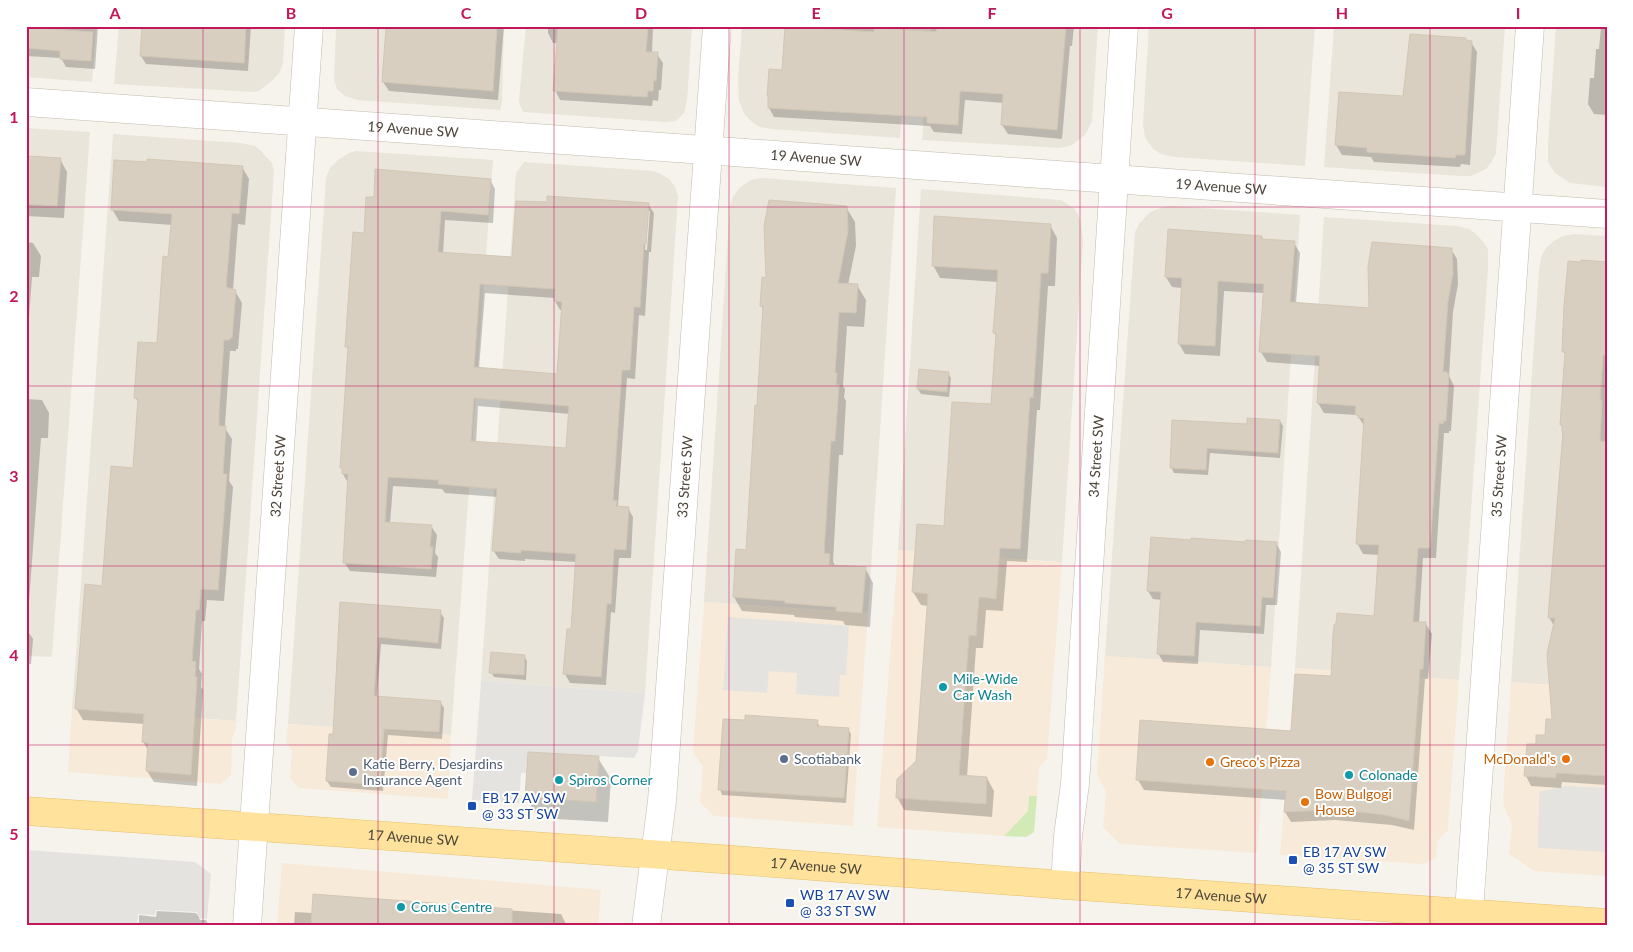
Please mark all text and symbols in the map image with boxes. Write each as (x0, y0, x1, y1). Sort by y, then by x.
text: A (108, 3, 121, 22)
text: B (286, 3, 296, 22)
text: C (461, 3, 472, 22)
text: D (635, 3, 647, 22)
text: E (811, 3, 821, 22)
text: F (987, 3, 997, 22)
text: G (1161, 3, 1173, 22)
text: H (1336, 3, 1348, 22)
text: I (1516, 3, 1520, 22)
text: 1 (9, 107, 19, 126)
street label: 19 Avenue SW (367, 117, 460, 141)
street label: 19 Avenue SW (770, 146, 863, 169)
street label: 19 Avenue SW (1175, 174, 1268, 198)
text: 2 (9, 286, 19, 305)
street label: 34 Street SW (1085, 414, 1107, 498)
street label: 32 Street SW (266, 434, 289, 518)
street label: 35 Street SW (1487, 434, 1510, 518)
street label: 33 Street SW (673, 435, 696, 519)
text: 3 (9, 466, 19, 485)
text: 4 (9, 645, 19, 664)
place label: Mile-Wide Car Wash (953, 670, 1018, 703)
marker: Mile-Wide Car Wash (937, 681, 949, 693)
place label: Scotiabank (794, 750, 862, 767)
place label: McDonald's (1483, 750, 1556, 767)
marker: Scotiabank (778, 753, 790, 765)
place label: Greco's Pizza (1220, 753, 1300, 770)
marker: McDonald's (1560, 753, 1572, 765)
place label: Katie Berry, Desjardins Insurance Agent (363, 755, 503, 788)
marker: Greco's Pizza (1204, 756, 1216, 768)
marker: Katie Berry, Desjardins Insurance Agent (347, 766, 359, 778)
place label: Colonade (1359, 766, 1417, 783)
marker: Colonade (1343, 769, 1355, 781)
place label: Spiros Corner (569, 771, 653, 788)
marker: Spiros Corner (553, 774, 565, 786)
place label: Bow Bulgogi House (1315, 785, 1392, 818)
place label: EB 17 AV SW @ 33 ST SW (482, 789, 566, 822)
marker: Bow Bulgogi House (1299, 796, 1311, 808)
marker: EB 17 AV SW @ 33 ST SW (466, 800, 478, 812)
text: 5 (9, 824, 19, 843)
street label: 17 Avenue SW (367, 826, 460, 849)
place label: EB 17 AV SW @ 35 ST SW (1303, 843, 1387, 876)
street label: 17 Avenue SW (770, 854, 863, 878)
marker: EB 17 AV SW @ 35 ST SW (1287, 854, 1299, 866)
street label: 17 Avenue SW (1175, 884, 1268, 907)
place label: WB 17 AV SW @ 33 ST SW (800, 886, 890, 919)
marker: WB 17 AV SW @ 33 ST SW (784, 897, 796, 909)
place label: Corus Centre (411, 898, 492, 915)
marker: Corus Centre (395, 901, 407, 913)

